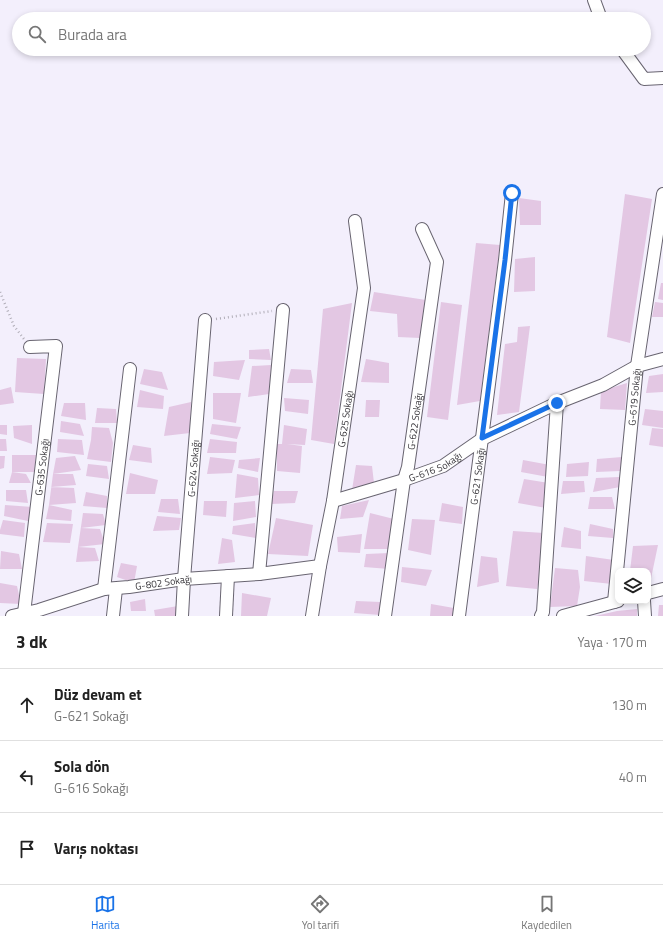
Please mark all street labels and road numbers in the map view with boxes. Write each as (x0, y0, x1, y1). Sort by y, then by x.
street label: G-619 Sokağı (624, 368, 645, 426)
street label: G-625 Sokağı (334, 389, 357, 448)
street label: G-622 Sokağı (404, 392, 426, 451)
street label: G-635 Sokağı (31, 438, 53, 497)
street label: G-624 Sokağı (184, 439, 203, 498)
street label: G-621 Sokağı (466, 447, 489, 506)
street label: G-616 Sokağı (407, 448, 465, 486)
street label: G-802 Sokağı (134, 571, 193, 594)

